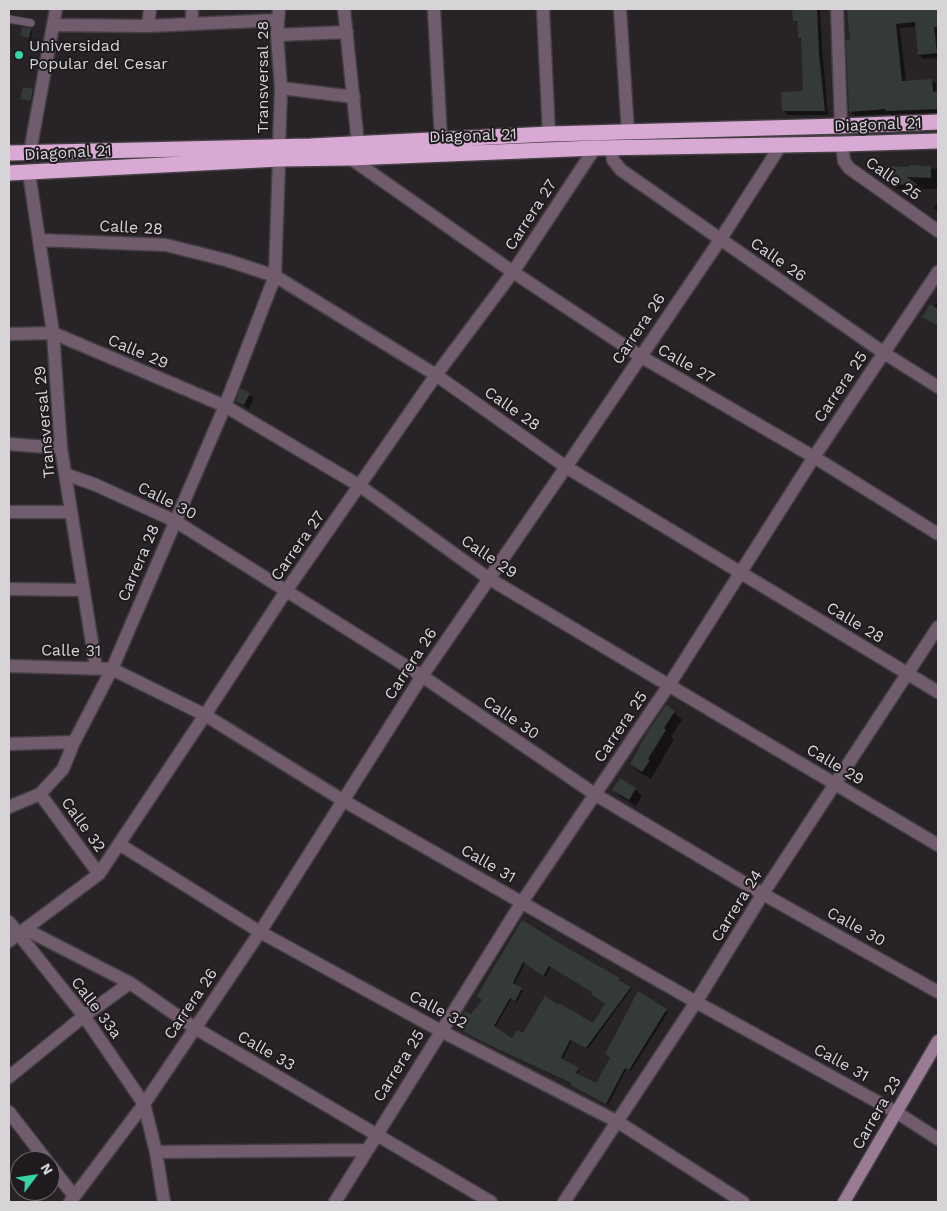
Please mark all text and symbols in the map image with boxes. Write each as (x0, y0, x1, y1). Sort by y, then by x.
street label: Transversal 28 (253, 21, 273, 133)
place label: Universidad Popular del Cesar (29, 36, 168, 74)
marker: Universidad Popular del Cesar (13, 49, 25, 61)
street label: Diagonal 21 (834, 114, 922, 136)
street label: Diagonal 21 (429, 125, 517, 147)
street label: Diagonal 21 (24, 141, 112, 165)
street label: Calle 25 (862, 153, 924, 205)
street label: Carrera 27 (501, 176, 561, 254)
street label: Calle 28 (99, 217, 163, 239)
street label: Calle 26 (746, 234, 810, 286)
street label: Carrera 26 (608, 290, 670, 368)
street label: Calle 29 (105, 331, 171, 373)
street label: Calle 27 (654, 340, 718, 388)
street label: Carrera 25 (810, 348, 872, 426)
street label: Transversal 29 (31, 365, 59, 479)
street label: Calle 28 (480, 383, 544, 435)
street label: Calle 30 (134, 478, 200, 524)
street label: Carrera 27 (267, 507, 329, 585)
street label: Carrera 28 (114, 521, 164, 605)
street label: Calle 29 (457, 531, 521, 583)
street label: Calle 28 (823, 598, 887, 648)
street label: Carrera 26 (381, 624, 441, 704)
street label: Calle 31 (41, 641, 101, 661)
street label: Carrera 25 (590, 688, 652, 766)
street label: Calle 30 (479, 692, 543, 744)
street label: Calle 29 (803, 740, 867, 790)
street label: Calle 32 (57, 794, 109, 856)
street label: Calle 31 (457, 841, 519, 887)
street label: Carrera 24 (707, 866, 767, 946)
street label: Calle 30 (823, 903, 889, 951)
street label: Carrera 26 (160, 965, 222, 1043)
street label: Calle 33a (67, 973, 125, 1043)
street label: Calle 32 (406, 987, 470, 1033)
street label: Carrera 25 (369, 1026, 429, 1106)
street label: Calle 33 (234, 1027, 298, 1075)
street label: Calle 31 (810, 1040, 872, 1086)
street label: Carrera 23 (848, 1073, 906, 1153)
north arrow (10, 1151, 60, 1201)
text: N (37, 1160, 57, 1177)

